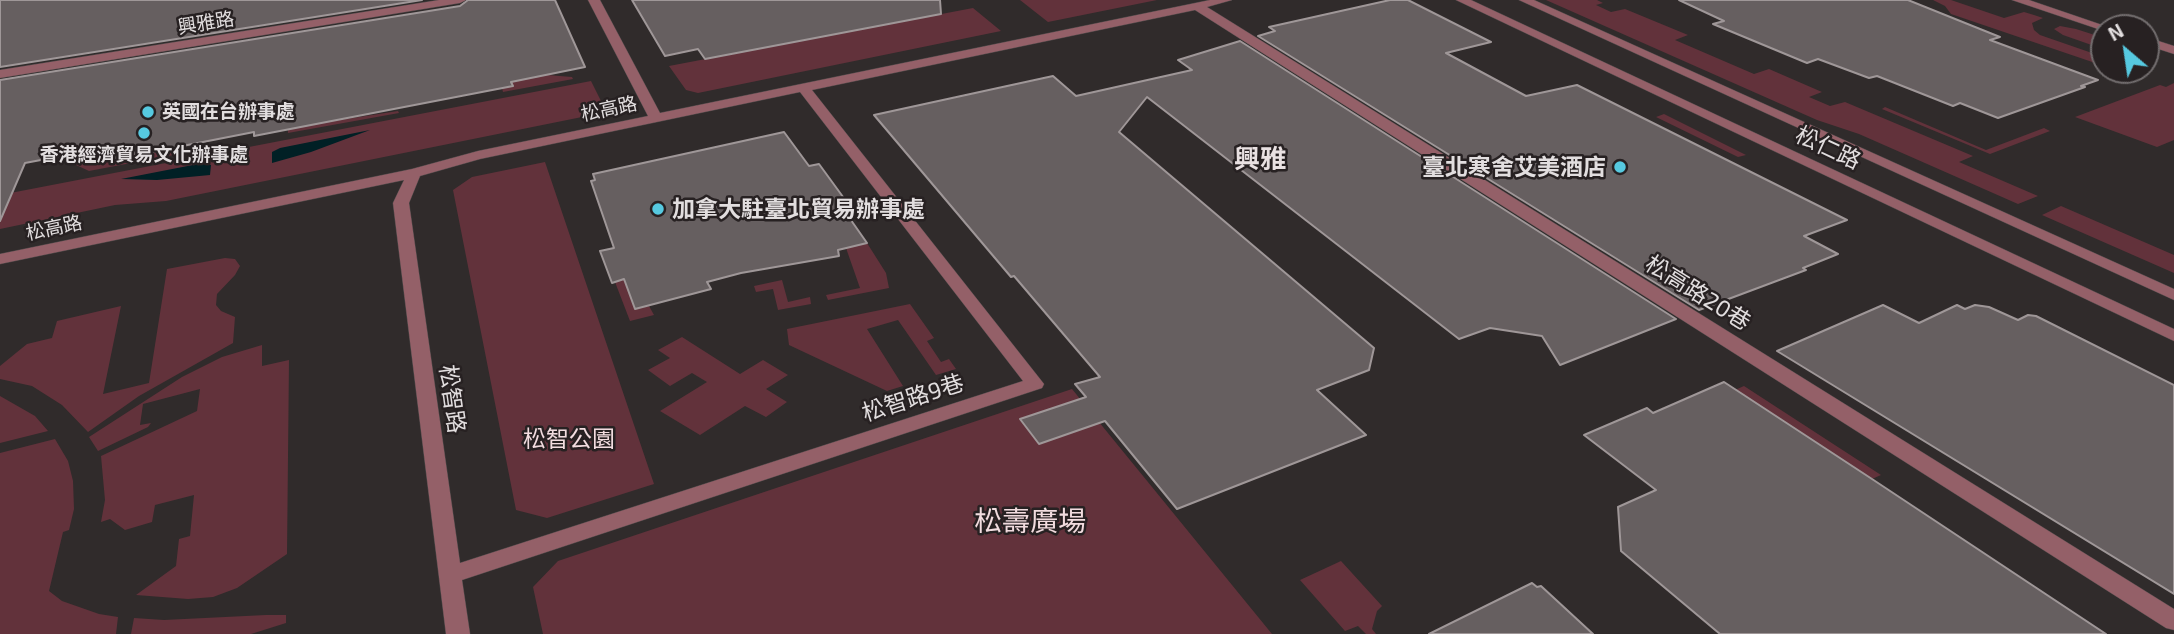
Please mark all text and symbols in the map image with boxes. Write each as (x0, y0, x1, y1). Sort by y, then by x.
street label: 興雅路 (176, 7, 236, 39)
north arrow (2090, 14, 2160, 84)
text: N (2104, 19, 2127, 45)
street label: 松高路 (579, 92, 639, 126)
place label: 英國在台辦事處 (162, 101, 295, 123)
marker: 英國在台辦事處 (140, 104, 156, 120)
street label: 松仁路 (1791, 121, 1865, 175)
marker: 香港經濟貿易文化辦事處 (136, 125, 152, 141)
district label: 興雅 (1234, 143, 1286, 175)
place label: 香港經濟貿易文化辦事處 (40, 144, 248, 166)
place label: 臺北寒舍艾美酒店 (1422, 153, 1606, 181)
marker: 臺北寒舍艾美酒店 (1612, 159, 1628, 175)
place label: 加拿大駐臺北貿易辦事處 (672, 195, 925, 223)
marker: 加拿大駐臺北貿易辦事處 (650, 201, 666, 217)
street label: 松高路 (24, 211, 84, 245)
street label: 松高路20巷 (1640, 250, 1756, 336)
street label: 松智路 (434, 363, 470, 435)
street label: 松智路9巷 (859, 369, 967, 427)
park label: 松智公園 (523, 425, 615, 453)
park label: 松壽廣場 (974, 505, 1086, 539)

